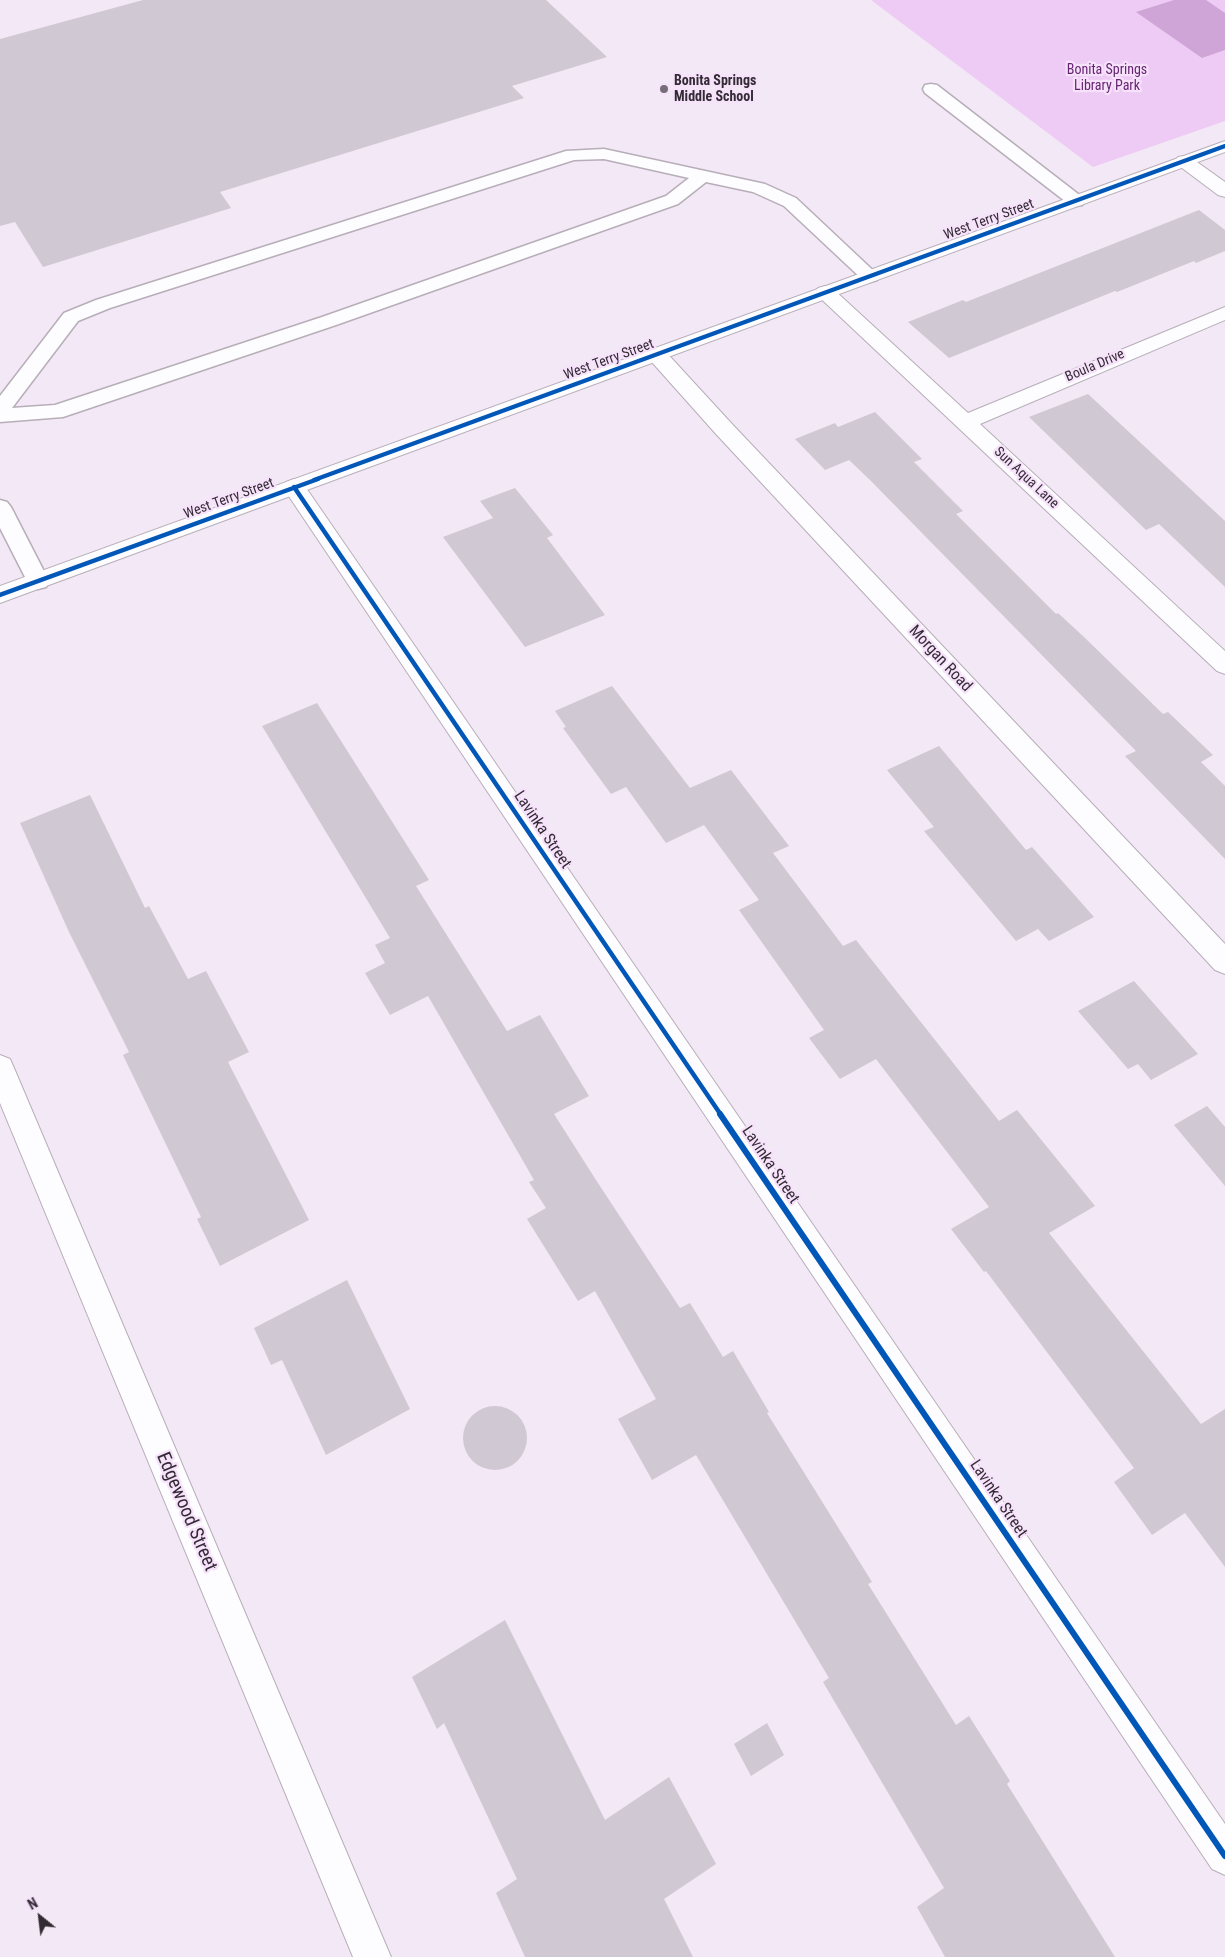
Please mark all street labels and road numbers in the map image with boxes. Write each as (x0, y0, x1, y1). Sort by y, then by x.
street label: West Terry Street (942, 196, 1036, 244)
street label: West Terry Street (562, 336, 656, 384)
street label: Boula Drive (1063, 346, 1127, 386)
street label: Sun Aqua Lane (990, 444, 1062, 512)
street label: West Terry Street (182, 475, 276, 523)
street label: Morgan Road (904, 622, 976, 696)
street label: Lavinka Street (509, 788, 575, 872)
street label: Lavinka Street (737, 1123, 803, 1207)
street label: Edgewood Street (151, 1449, 221, 1575)
street label: Lavinka Street (965, 1457, 1031, 1541)

